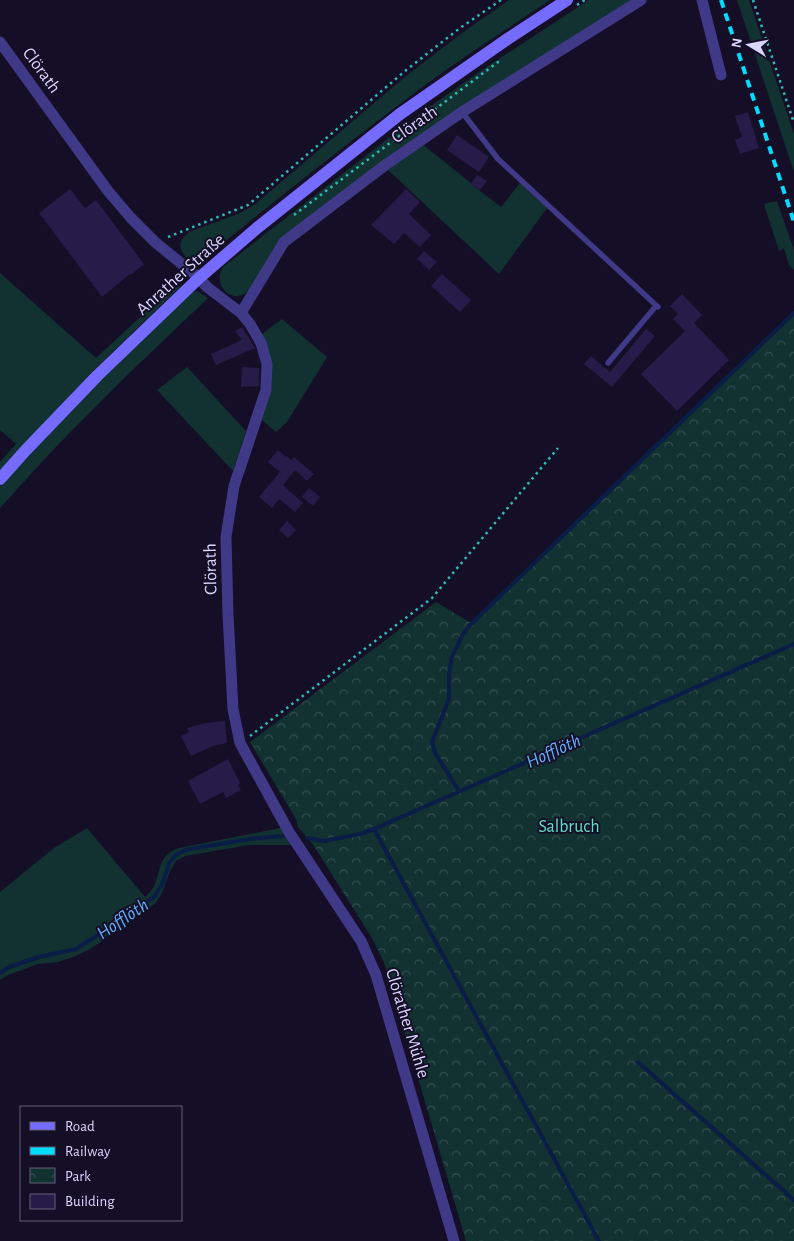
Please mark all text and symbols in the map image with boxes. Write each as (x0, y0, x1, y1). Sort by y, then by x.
north arrow (724, 20, 774, 70)
text: N (729, 37, 745, 49)
street label: Clörath (19, 44, 64, 97)
street label: Clörath (388, 103, 441, 147)
street label: Anrather Straße (133, 231, 228, 319)
street label: Clörath (202, 543, 220, 595)
water label: Hofflöth (523, 731, 584, 772)
park label: Salbruch (538, 818, 600, 836)
water label: Hofflöth (94, 895, 152, 943)
street label: Clörather Mühle (382, 966, 432, 1080)
legend (20, 1106, 182, 1221)
text: Road (65, 1119, 95, 1134)
text: Railway (65, 1144, 111, 1159)
text: Park (65, 1169, 91, 1184)
text: Building (65, 1194, 115, 1209)

